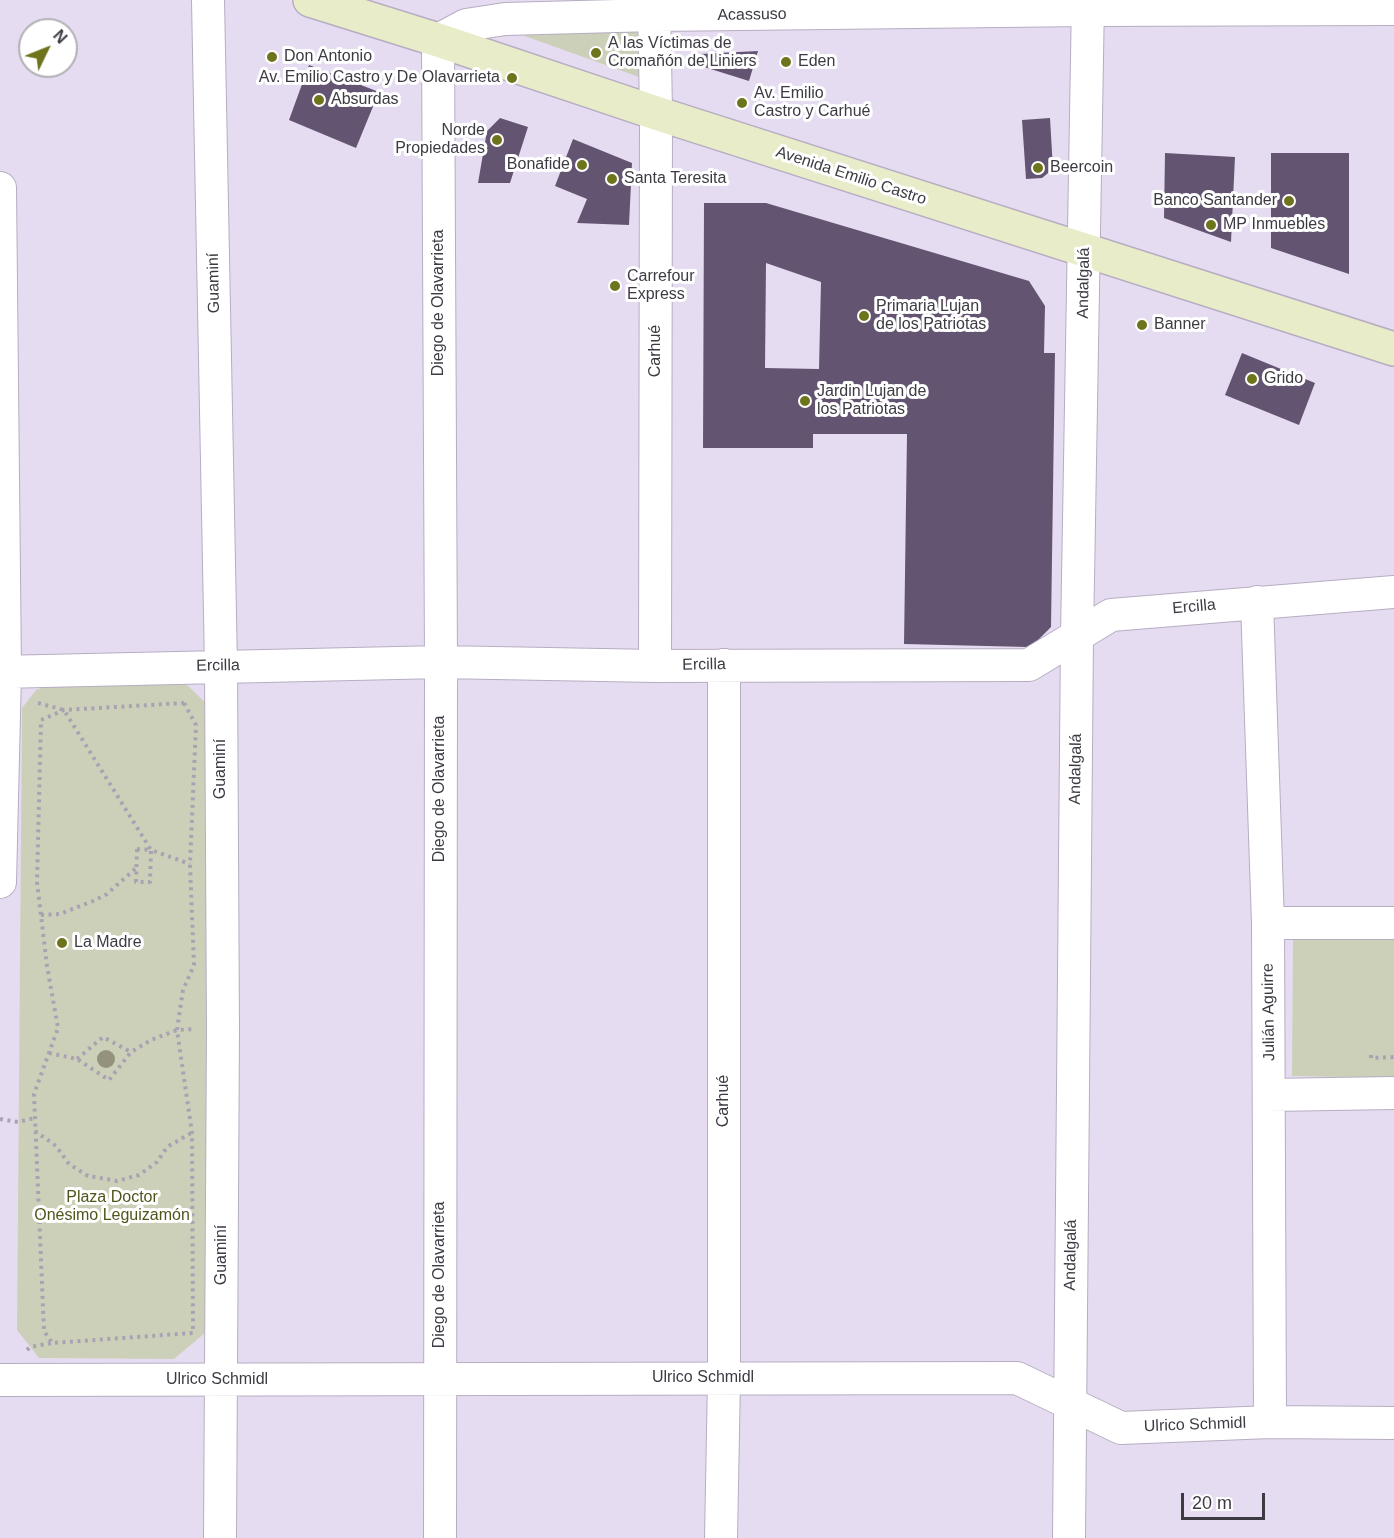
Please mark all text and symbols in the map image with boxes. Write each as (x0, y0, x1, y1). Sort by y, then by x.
street label: Acassuso (717, 5, 787, 25)
north arrow (18, 18, 78, 78)
text: N (50, 27, 70, 47)
place label: A las Víctimas de Cromañón de Liniers (608, 34, 757, 72)
marker: A las Víctimas de Cromañón de Liniers (589, 46, 603, 60)
place label: Don Antonio (284, 47, 372, 67)
marker: Don Antonio (265, 50, 279, 64)
place label: Eden (798, 52, 835, 72)
marker: Eden (779, 55, 793, 69)
place label: Av. Emilio Castro y De Olavarrieta (259, 68, 500, 88)
marker: Av. Emilio Castro y De Olavarrieta (505, 71, 519, 85)
place label: Av. Emilio Castro y Carhué (754, 84, 870, 122)
place label: Absurdas (331, 90, 399, 110)
marker: Absurdas (312, 93, 326, 107)
marker: Av. Emilio Castro y Carhué (735, 96, 749, 110)
place label: Norde Propiedades (395, 121, 485, 159)
marker: Norde Propiedades (490, 133, 504, 147)
street label: Avenida Emilio Castro (773, 143, 929, 209)
place label: Bonafide (507, 155, 570, 175)
marker: Bonafide (575, 158, 589, 172)
place label: Beercoin (1050, 158, 1113, 178)
marker: Beercoin (1031, 161, 1045, 175)
place label: Santa Teresita (624, 169, 726, 189)
marker: Santa Teresita (605, 172, 619, 186)
place label: Banco Santander (1153, 191, 1277, 211)
marker: Banco Santander (1282, 194, 1296, 208)
place label: MP Inmuebles (1223, 215, 1325, 235)
marker: MP Inmuebles (1204, 218, 1218, 232)
street label: Diego de Olavarrieta (429, 230, 449, 376)
street label: Andalgalá (1074, 247, 1094, 319)
street label: Guaminí (204, 253, 224, 313)
place label: Carrefour Express (627, 267, 695, 305)
marker: Carrefour Express (608, 279, 622, 293)
place label: Primaria Lujan de los Patriotas (876, 297, 986, 335)
marker: Primaria Lujan de los Patriotas (857, 309, 871, 323)
place label: Banner (1154, 315, 1206, 335)
marker: Banner (1135, 318, 1149, 332)
street label: Carhué (646, 325, 666, 377)
place label: Grido (1264, 369, 1303, 389)
marker: Grido (1245, 372, 1259, 386)
place label: Jardin Lujan de los Patriotas (817, 382, 926, 420)
marker: Jardin Lujan de los Patriotas (798, 394, 812, 408)
street label: Ercilla (1171, 596, 1217, 618)
street label: Ercilla (682, 655, 726, 675)
street label: Ercilla (196, 656, 240, 676)
street label: Diego de Olavarrieta (430, 716, 450, 862)
street label: Andalgalá (1066, 733, 1086, 805)
street label: Guaminí (211, 739, 231, 799)
place label: La Madre (74, 933, 142, 953)
marker: La Madre (55, 936, 69, 950)
street label: Julián Aguirre (1259, 963, 1279, 1061)
street label: Carhué (714, 1075, 734, 1127)
park label: Plaza Doctor Onésimo Leguizamón (34, 1188, 190, 1226)
street label: Diego de Olavarrieta (430, 1202, 450, 1348)
street label: Andalgalá (1061, 1219, 1081, 1291)
street label: Guaminí (212, 1225, 232, 1285)
street label: Ulrico Schmidl (652, 1368, 754, 1388)
street label: Ulrico Schmidl (166, 1370, 268, 1390)
street label: Ulrico Schmidl (1144, 1414, 1246, 1436)
scale bar (1184, 1481, 1268, 1519)
text: 20 m (1192, 1493, 1232, 1513)

